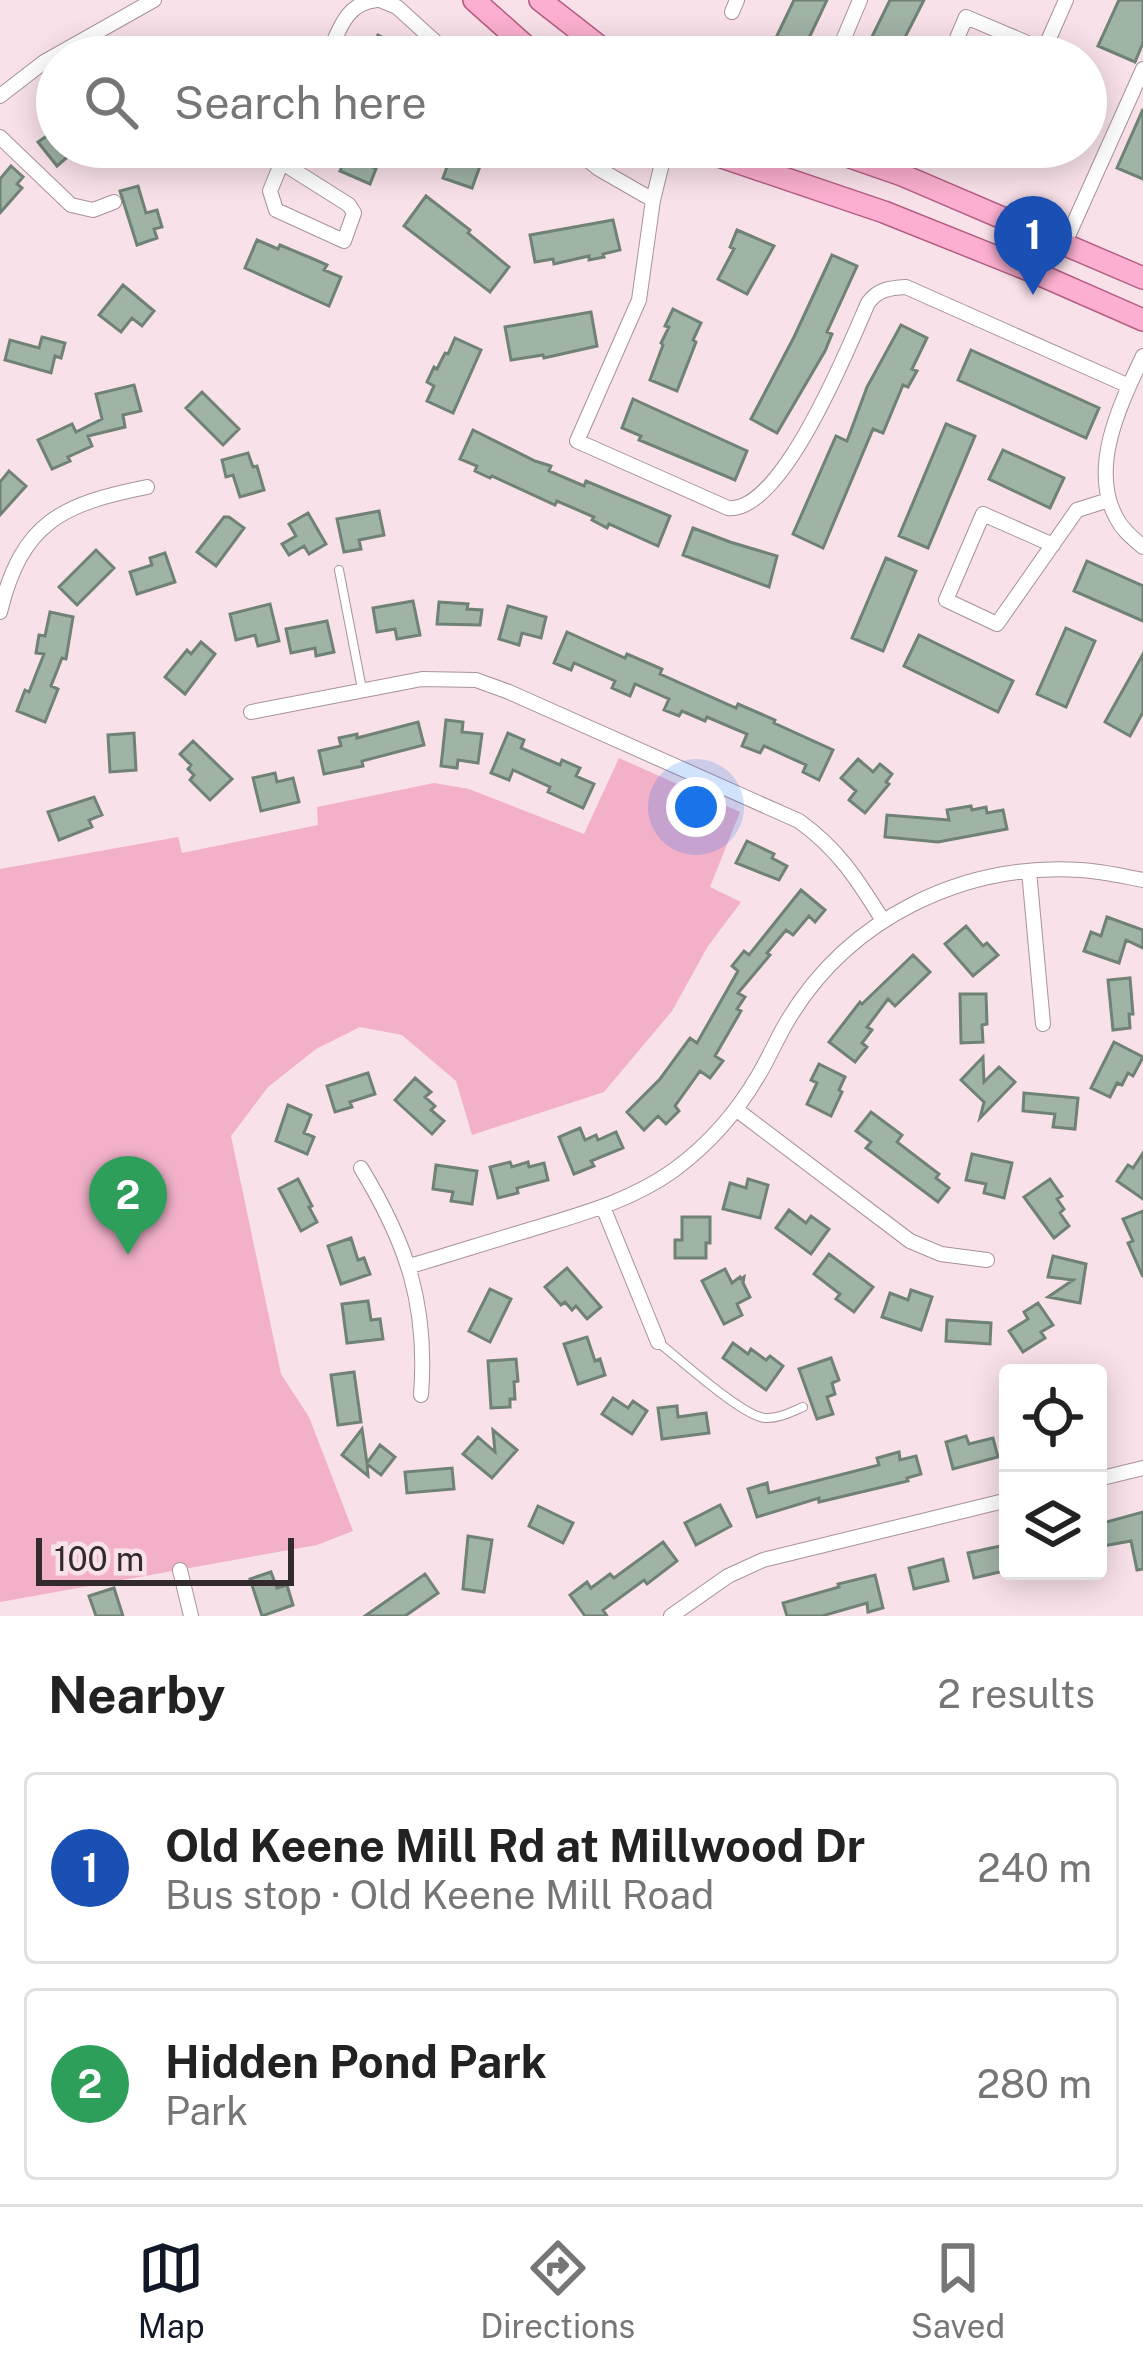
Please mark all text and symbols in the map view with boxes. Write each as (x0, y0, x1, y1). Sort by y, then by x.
search box (36, 36, 1107, 168)
icon: search (78, 69, 144, 135)
text: Search here (174, 76, 427, 129)
pin: 1 (994, 196, 1072, 295)
your location (666, 777, 726, 837)
pin: 2 (89, 1156, 167, 1255)
map controls (999, 1364, 1107, 1580)
button: locate (999, 1364, 1107, 1472)
button: layers (999, 1472, 1107, 1580)
scale bar (36, 1532, 294, 1585)
text: 100 m (54, 1540, 144, 1578)
text: Nearby (48, 1665, 225, 1724)
text: 2 results (938, 1671, 1095, 1717)
text: Old Keene Mill Rd at Millwood Dr (165, 1819, 865, 1872)
text: 1 (82, 1845, 98, 1891)
text: 240 m (977, 1845, 1092, 1891)
text: Bus stop · Old Keene Mill Road (165, 1872, 714, 1918)
text: Hidden Pond Park (165, 2035, 547, 2088)
text: 2 (78, 2061, 102, 2107)
text: 280 m (977, 2061, 1092, 2107)
text: Park (165, 2088, 248, 2134)
tab: Map (138, 2235, 205, 2345)
tab: Directions (480, 2235, 635, 2345)
tab: Saved (911, 2235, 1005, 2345)

